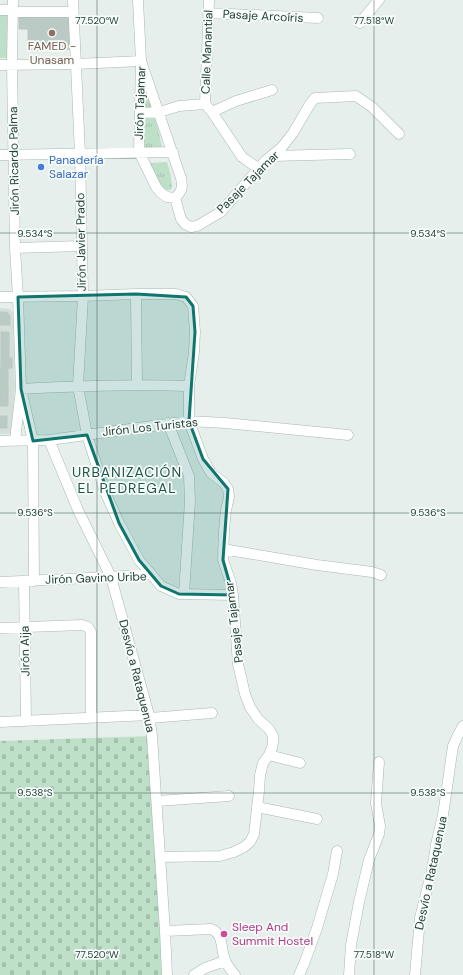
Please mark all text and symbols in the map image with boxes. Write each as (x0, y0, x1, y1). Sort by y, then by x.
street label: Pasaje Arcoíris (222, 6, 304, 26)
street label: Calle Manantial (198, 10, 216, 94)
text: 77.520°W (75, 14, 119, 27)
text: 77.518°W (354, 14, 395, 27)
marker: FAMED - Unasam (47, 28, 57, 38)
place label: FAMED - Unasam (28, 38, 76, 68)
street label: Jirón Tajamar (131, 65, 149, 140)
street label: Jirón Ricardo Palma (5, 106, 23, 216)
street label: Pasaje Tajamar (213, 147, 283, 217)
place label: Panadería Salazar (49, 152, 104, 182)
marker: Panadería Salazar (36, 162, 46, 172)
street label: Jirón Javier Prado (72, 192, 90, 292)
text: 9.534°S (17, 227, 53, 240)
text: 9.534°S (410, 227, 446, 240)
street label: Jirón Los Turistas (101, 414, 199, 440)
district label: URBANIZACIÓN EL PEDREGAL (72, 463, 182, 497)
text: 9.536°S (17, 506, 53, 519)
text: 9.536°S (410, 506, 446, 519)
street label: Jirón Gavino Uribe (45, 568, 147, 588)
street label: Pasaje Tajamar (221, 580, 247, 664)
street label: Desvío a Rataquenua (115, 618, 159, 734)
street label: Jirón Aija (17, 626, 33, 676)
text: 9.538°S (17, 786, 53, 799)
text: 9.538°S (410, 786, 446, 799)
street label: Desvío a Rataquenua (411, 815, 451, 931)
place label: Sleep And Summit Hostel (232, 919, 313, 949)
marker: Sleep And Summit Hostel (219, 929, 229, 939)
text: 77.520°W (75, 948, 119, 961)
text: 77.518°W (354, 948, 395, 961)

